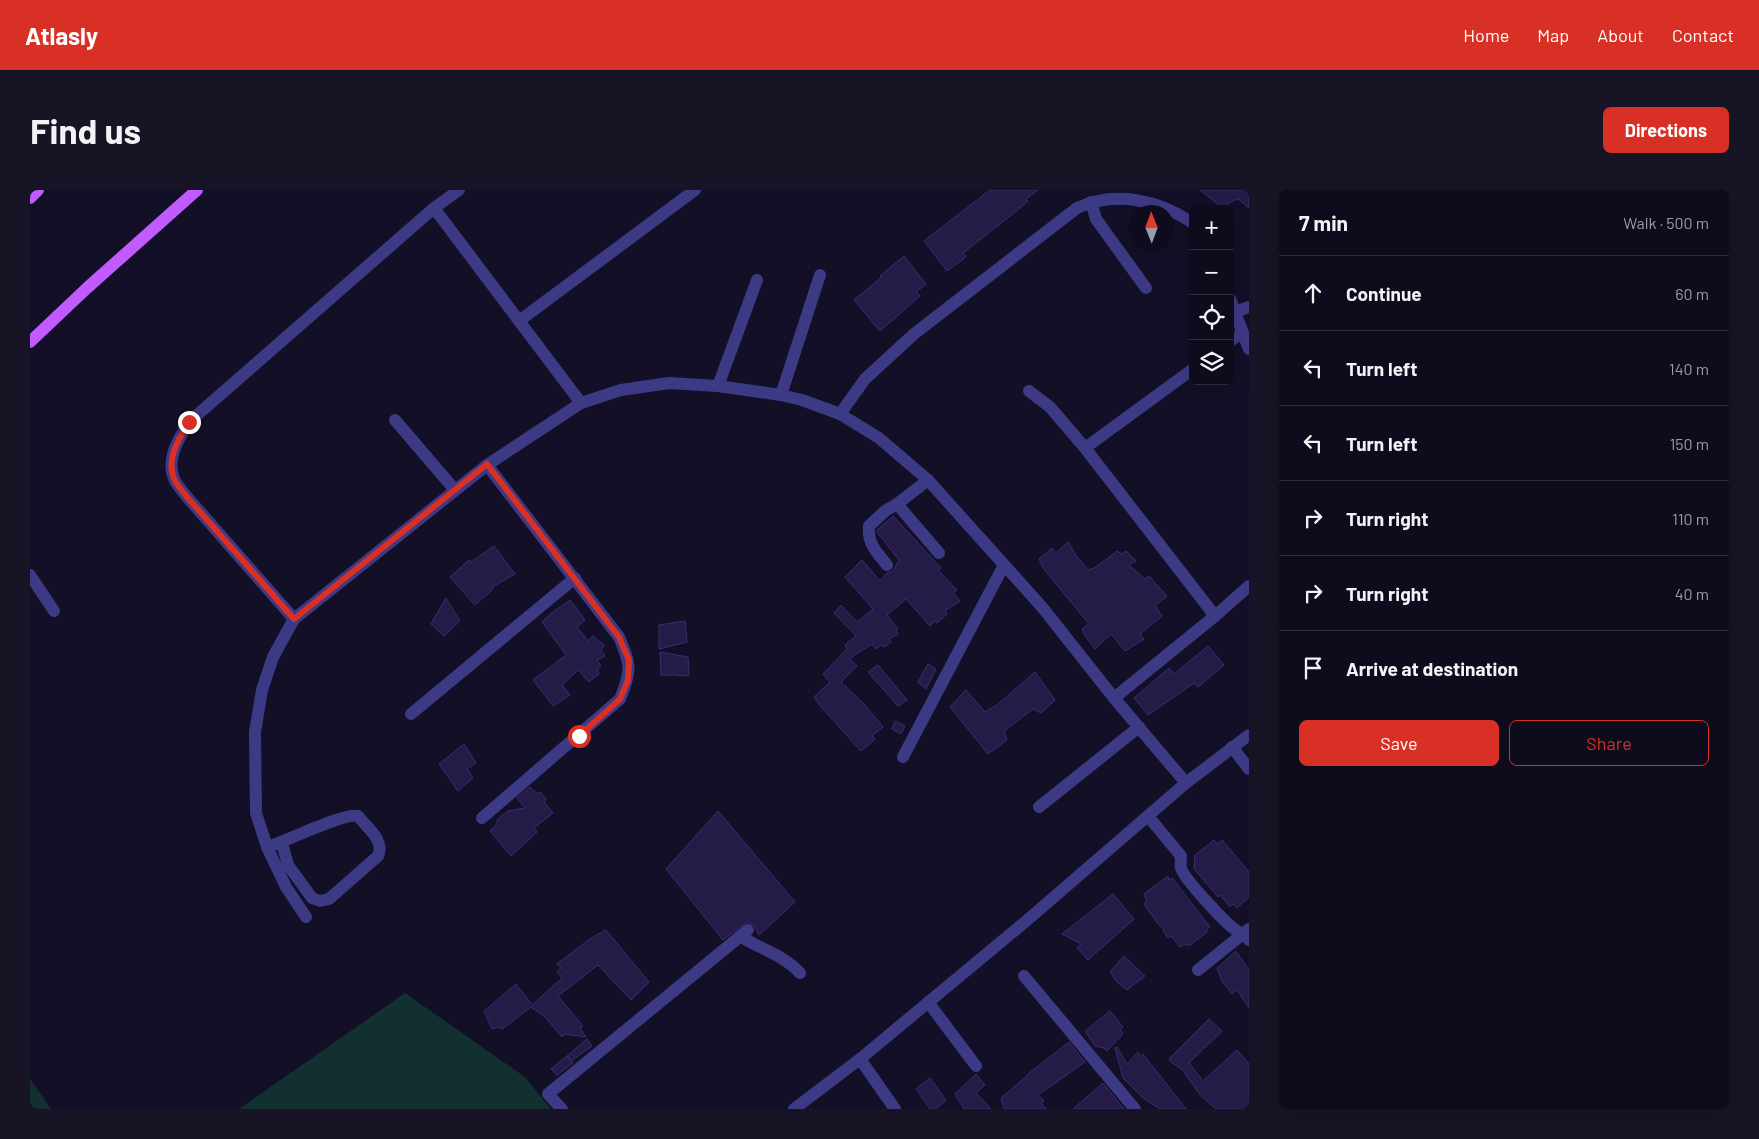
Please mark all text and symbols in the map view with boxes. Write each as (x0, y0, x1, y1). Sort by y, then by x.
text: Atlasly (25, 21, 98, 50)
text: Home (1463, 24, 1509, 46)
text: Map (1537, 24, 1569, 46)
text: About (1597, 24, 1644, 46)
text: Contact (1672, 24, 1734, 46)
button: Directions (1603, 107, 1729, 153)
text: Find us (30, 109, 141, 151)
north arrow (1129, 205, 1174, 250)
map controls (1189, 205, 1234, 385)
button: + (1189, 205, 1234, 250)
text: 7 min (1299, 210, 1348, 235)
text: Walk · 500 m (1623, 213, 1709, 232)
button: − (1189, 250, 1234, 295)
icon: ahead (1299, 279, 1327, 307)
text: Continue (1346, 282, 1422, 305)
text: 60 m (1675, 284, 1709, 303)
button: locate (1189, 295, 1234, 340)
button: layers (1189, 340, 1234, 385)
icon: left (1299, 354, 1327, 382)
text: Turn left (1346, 357, 1417, 380)
text: 140 m (1669, 359, 1709, 378)
route end (178, 411, 201, 434)
icon: left (1299, 429, 1327, 457)
text: Turn left (1346, 432, 1417, 455)
text: 150 m (1670, 434, 1709, 453)
icon: right (1299, 504, 1327, 532)
text: Turn right (1346, 507, 1428, 530)
text: 110 m (1672, 509, 1709, 528)
icon: right (1299, 579, 1327, 607)
text: Turn right (1346, 582, 1428, 605)
text: 40 m (1675, 584, 1709, 603)
icon: arrive (1299, 654, 1327, 682)
text: Arrive at destination (1346, 657, 1518, 680)
button: Save (1299, 720, 1499, 766)
button: Share (1509, 720, 1709, 766)
route start (568, 725, 591, 748)

